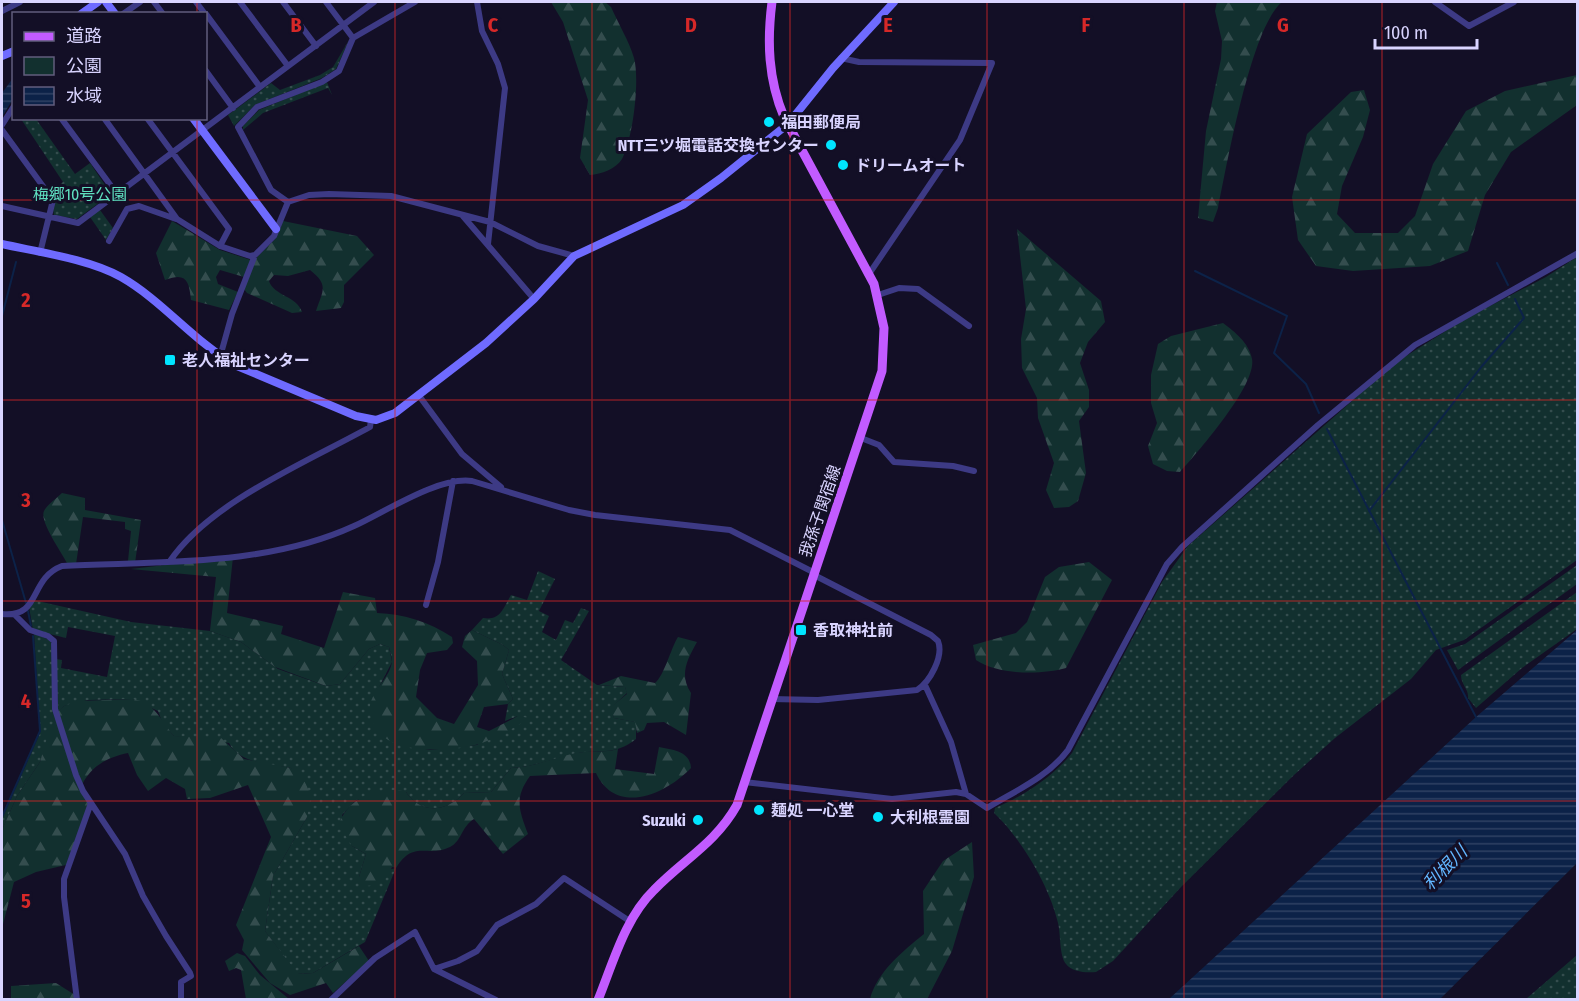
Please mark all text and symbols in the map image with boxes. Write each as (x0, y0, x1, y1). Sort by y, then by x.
legend (12, 12, 207, 120)
scale bar (1375, 12, 1477, 50)
text: B (290, 13, 302, 37)
text: C (488, 13, 499, 37)
text: D (685, 13, 697, 37)
text: E (883, 13, 893, 37)
text: F (1082, 13, 1091, 37)
text: G (1277, 13, 1289, 37)
text: 100 m (1384, 22, 1428, 44)
text: 道路 (66, 25, 102, 47)
text: 公園 (66, 55, 102, 77)
text: 水域 (66, 85, 102, 107)
place label: 福田郵便局 (781, 113, 861, 132)
marker: 福田郵便局 (762, 115, 776, 129)
place label: NTT三ツ堀電話交換センター (618, 136, 819, 155)
marker: NTT三ツ堀電話交換センター (824, 138, 838, 152)
place label: ドリームオート (855, 156, 967, 175)
marker: ドリームオート (836, 158, 850, 172)
park label: 梅郷10号公園 (33, 185, 127, 204)
text: 2 (20, 288, 31, 312)
place label: 老人福祉センター (182, 351, 310, 370)
marker: 老人福祉センター (163, 353, 177, 367)
street label: 我孫子関宿線 (795, 463, 845, 559)
text: 3 (20, 488, 31, 512)
place label: 香取神社前 (813, 621, 893, 640)
marker: 香取神社前 (794, 623, 808, 637)
text: 4 (21, 689, 31, 713)
place label: 麺処 一心堂 (771, 801, 854, 820)
marker: 麺処 一心堂 (752, 803, 766, 817)
place label: 大利根霊園 (890, 808, 970, 827)
marker: 大利根霊園 (871, 810, 885, 824)
place label: Suzuki (642, 811, 686, 830)
marker: Suzuki (691, 813, 705, 827)
water label: 利根川 (1418, 840, 1473, 895)
text: 5 (21, 889, 31, 913)

